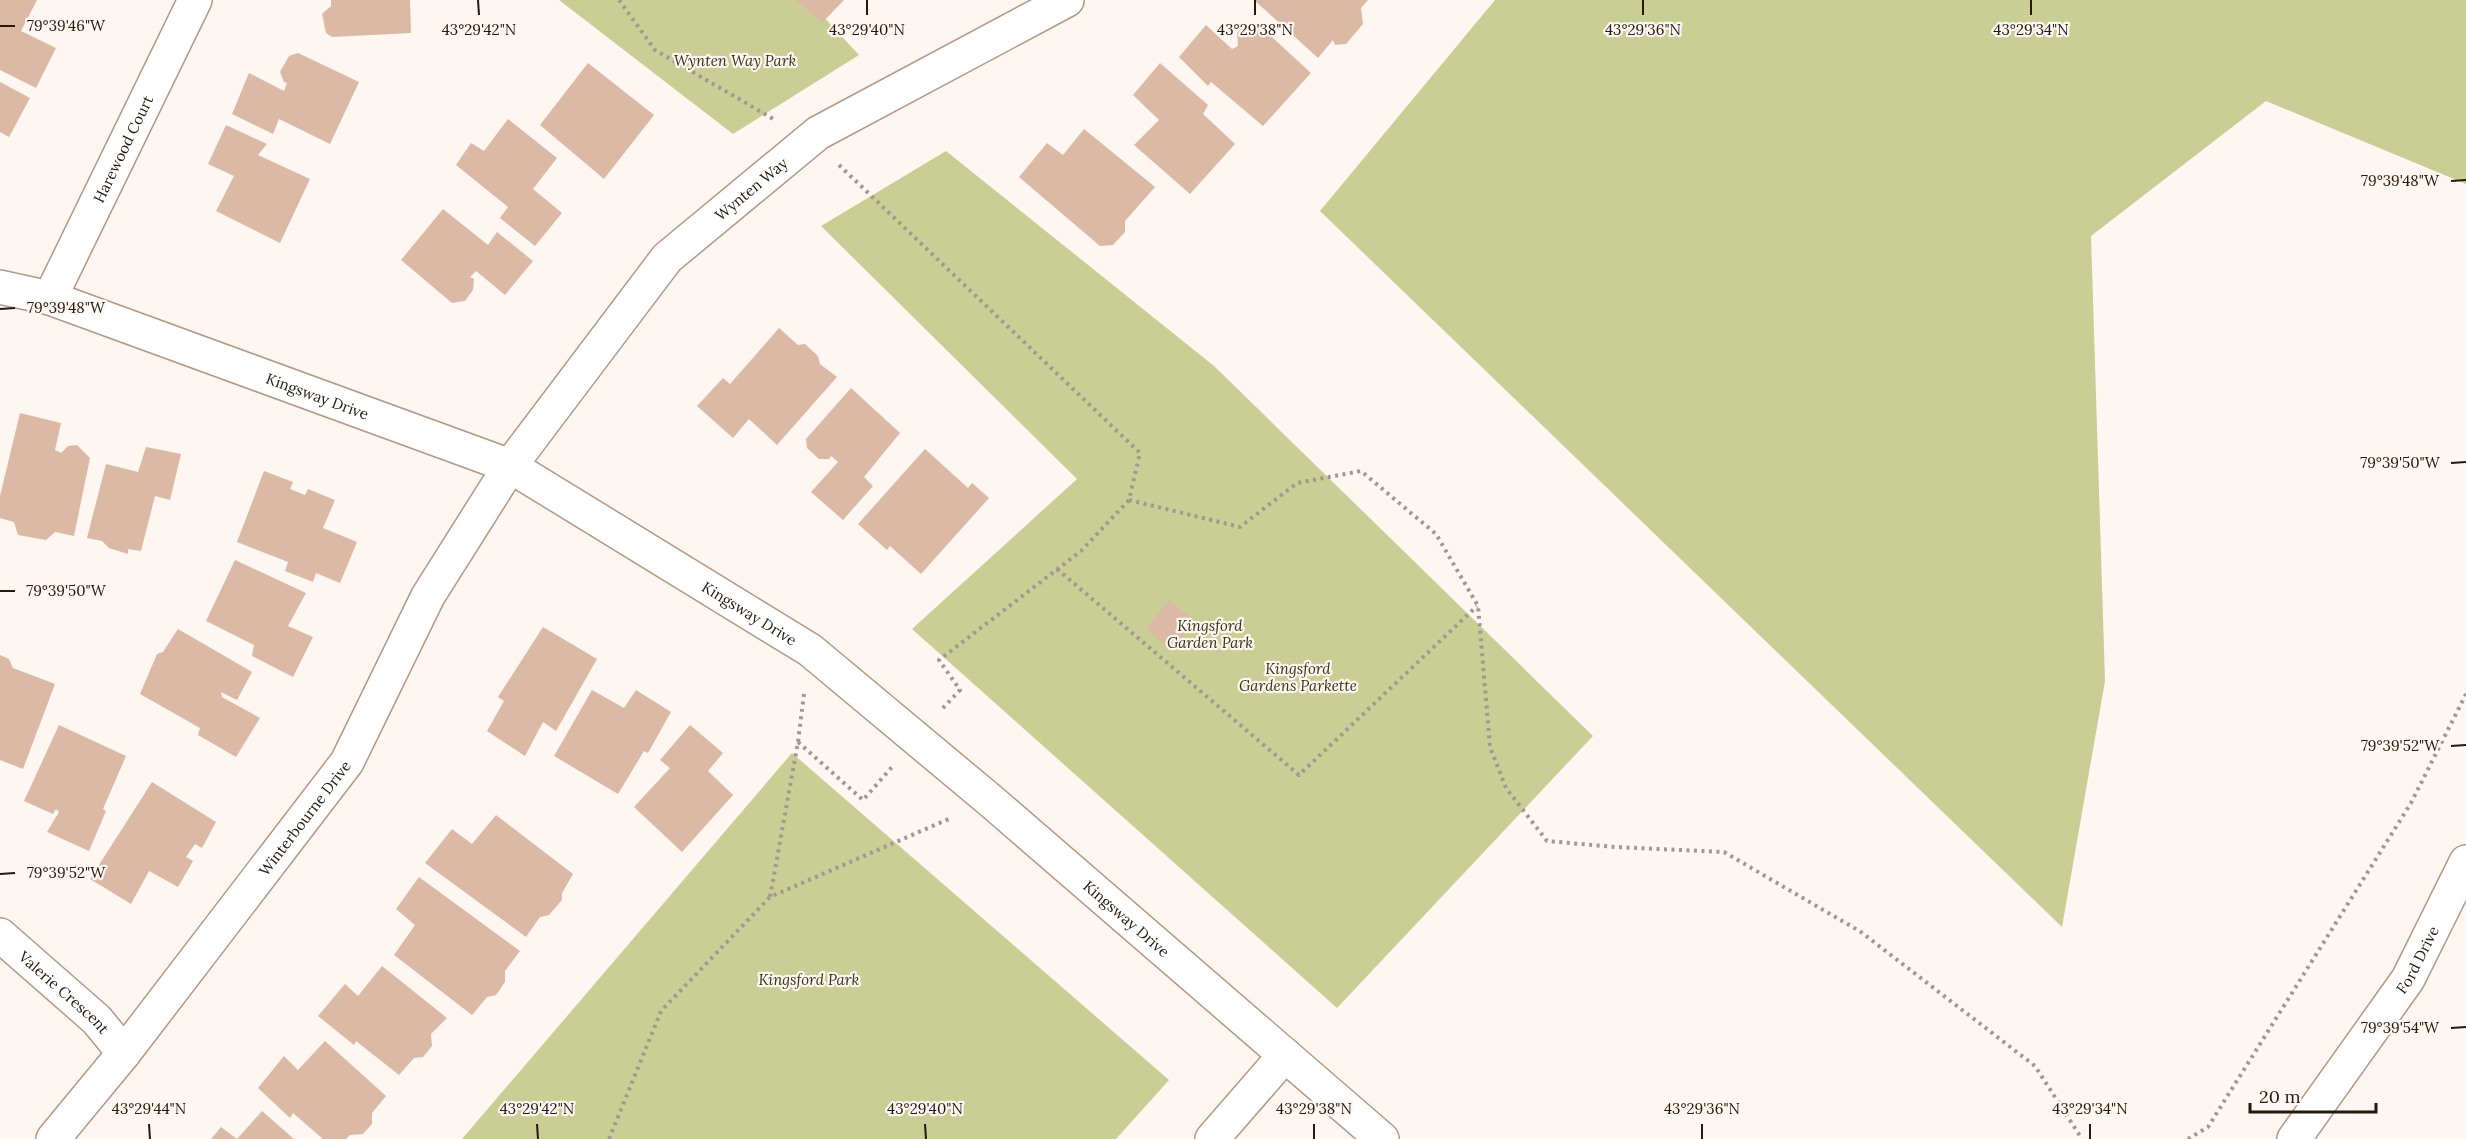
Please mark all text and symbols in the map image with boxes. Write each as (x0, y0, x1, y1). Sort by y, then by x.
text: 79°39'46"W (27, 16, 106, 35)
text: 43°29'42"N (442, 20, 516, 39)
text: 43°29'40"N (829, 20, 905, 39)
text: 43°29'38"N (1217, 20, 1293, 39)
text: 43°29'36"N (1605, 20, 1681, 39)
text: 43°29'34"N (1993, 20, 2069, 39)
park label: Wynten Way Park (674, 51, 796, 70)
street label: Harewood Court (89, 92, 157, 205)
street label: Wynten Way (711, 153, 791, 224)
text: 79°39'48"W (2361, 171, 2440, 190)
text: 79°39'48"W (27, 298, 106, 317)
street label: Kingsway Drive (264, 368, 371, 423)
text: 79°39'50"W (2360, 453, 2441, 472)
street label: Kingsway Drive (699, 577, 800, 649)
text: 79°39'50"W (26, 581, 107, 600)
park label: Kingsford Garden Park (1167, 616, 1253, 652)
park label: Kingsford Gardens Parkette (1239, 659, 1357, 695)
text: 79°39'52"W (2361, 736, 2440, 755)
street label: Winterbourne Drive (254, 756, 354, 879)
text: 79°39'52"W (27, 863, 106, 882)
street label: Kingsway Drive (1080, 876, 1174, 961)
street label: Ford Drive (2391, 922, 2442, 997)
street label: Valerie Crescent (14, 946, 114, 1037)
park label: Kingsford Park (759, 970, 860, 989)
text: 79°39'54"W (2361, 1018, 2440, 1037)
scale bar (2250, 1076, 2376, 1114)
text: 20 m (2259, 1085, 2301, 1108)
text: 43°29'44"N (112, 1099, 186, 1118)
text: 43°29'42"N (500, 1099, 574, 1118)
text: 43°29'40"N (887, 1099, 963, 1118)
text: 43°29'38"N (1276, 1099, 1352, 1118)
text: 43°29'36"N (1664, 1099, 1740, 1118)
text: 43°29'34"N (2052, 1099, 2128, 1118)

